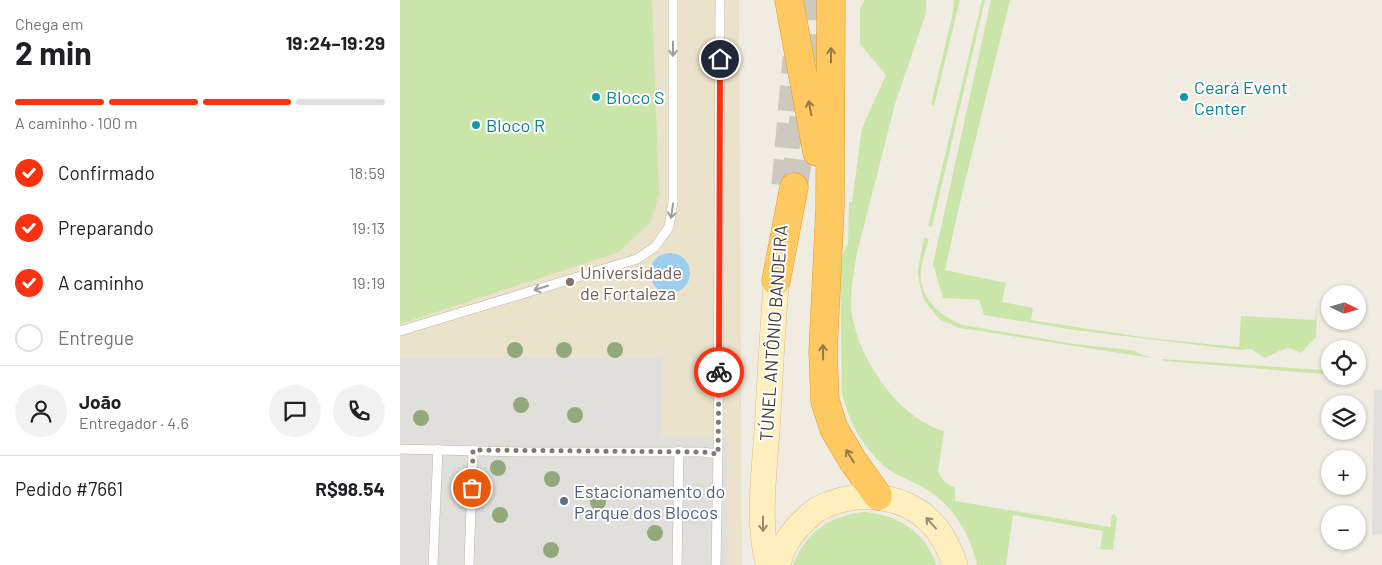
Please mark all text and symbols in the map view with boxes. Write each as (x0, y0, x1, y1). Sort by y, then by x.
text: Chega em (15, 14, 83, 33)
text: 19:24–19:29 (286, 31, 385, 54)
text: 2 min (15, 33, 92, 71)
pin (699, 38, 741, 80)
one-way arrow (668, 40, 678, 56)
icon: home (706, 45, 734, 73)
one-way arrow (826, 47, 836, 63)
place label: Ceará Event Center (1194, 76, 1288, 119)
place label: Bloco S (606, 86, 664, 108)
marker: Bloco S (590, 91, 602, 103)
marker: Ceará Event Center (1178, 91, 1190, 103)
one-way arrow (804, 100, 814, 116)
text: A caminho · 100 m (15, 113, 137, 132)
place label: Bloco R (486, 114, 545, 136)
marker: Bloco R (470, 119, 482, 131)
icon: check (15, 159, 43, 187)
text: Confirmado (58, 161, 155, 184)
text: 18:59 (349, 163, 385, 182)
one-way arrow (666, 203, 676, 219)
icon: check (15, 214, 43, 242)
text: Preparando (58, 216, 154, 239)
text: 19:13 (352, 218, 385, 237)
street label: TÚNEL ANTÔNIO BANDEIRA (754, 224, 792, 442)
place label: Universidade de Fortaleza (580, 261, 682, 304)
icon: check (15, 269, 43, 297)
text: A caminho (58, 271, 144, 294)
text: 19:19 (352, 273, 385, 292)
marker: Universidade de Fortaleza (564, 276, 576, 288)
one-way arrow (533, 284, 549, 294)
north arrow (1321, 285, 1366, 330)
map controls (1321, 285, 1366, 550)
text: Entregue (58, 326, 134, 349)
button: locate (1321, 340, 1366, 385)
one-way arrow (818, 344, 828, 360)
courier (694, 347, 744, 397)
icon: bike (705, 358, 733, 386)
button: person (15, 385, 67, 437)
button: chat (269, 385, 321, 437)
button: phone (333, 385, 385, 437)
text: João (79, 390, 121, 413)
button: layers (1321, 395, 1366, 440)
text: Entregador · 4.6 (79, 413, 189, 432)
one-way arrow (845, 449, 855, 464)
button: + (1321, 450, 1366, 495)
pin (451, 467, 493, 509)
icon: bag (458, 474, 486, 502)
text: Pedido #7661 (15, 477, 123, 500)
text: R$98.54 (315, 477, 385, 500)
place label: Estacionamento do Parque dos Blocos (574, 480, 725, 523)
marker: Estacionamento do Parque dos Blocos (558, 495, 570, 507)
button: − (1321, 505, 1366, 550)
one-way arrow (758, 516, 768, 532)
one-way arrow (925, 517, 936, 530)

